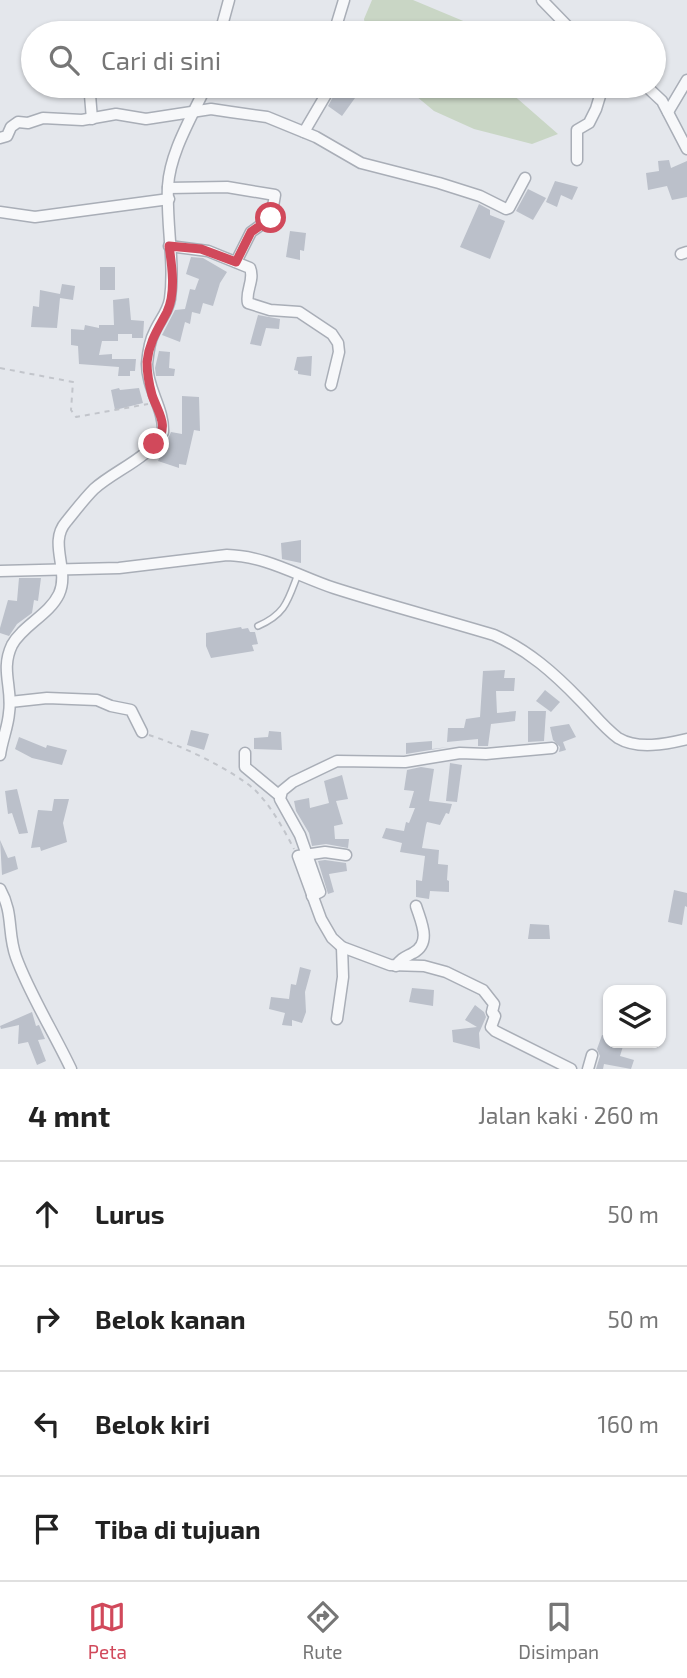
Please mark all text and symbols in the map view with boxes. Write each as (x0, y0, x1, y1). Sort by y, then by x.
search box (21, 21, 666, 98)
icon: search (45, 41, 83, 79)
text: Cari di sini (101, 44, 221, 75)
route start (255, 202, 286, 233)
route end (138, 428, 169, 459)
map controls (603, 985, 666, 1048)
button: layers (603, 985, 666, 1048)
text: 4 mnt (28, 1097, 110, 1133)
text: Jalan kaki · 260 m (478, 1101, 659, 1129)
icon: ahead (28, 1195, 66, 1233)
text: Lurus (95, 1198, 165, 1229)
text: 50 m (608, 1200, 659, 1228)
icon: right (28, 1300, 66, 1338)
text: Belok kanan (95, 1303, 246, 1334)
text: 50 m (608, 1305, 659, 1333)
icon: left (28, 1405, 66, 1443)
text: Belok kiri (95, 1408, 210, 1439)
text: 160 m (598, 1410, 659, 1438)
icon: arrive (28, 1510, 66, 1548)
text: Tiba di tujuan (95, 1513, 261, 1544)
tab: Peta (88, 1598, 127, 1663)
tab: Rute (303, 1598, 343, 1663)
tab: Disimpan (518, 1598, 599, 1663)

